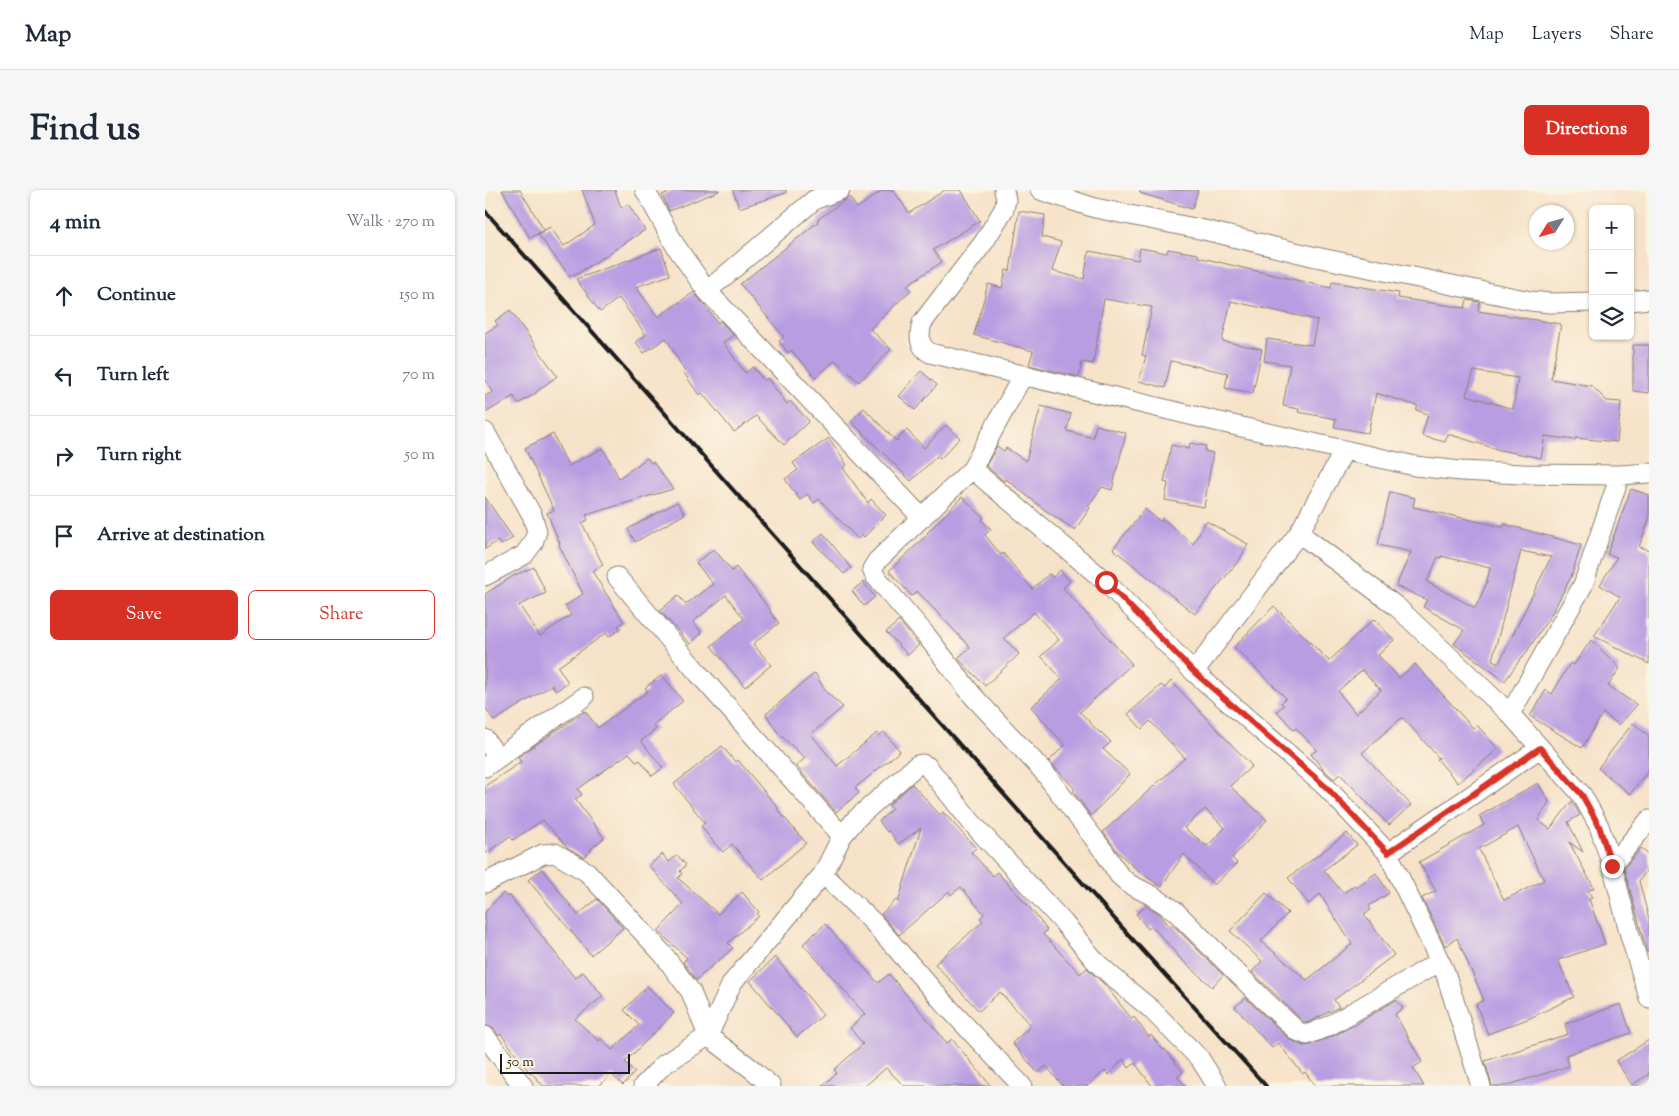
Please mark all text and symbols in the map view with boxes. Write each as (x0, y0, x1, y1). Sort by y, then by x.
text: Map (25, 18, 71, 52)
text: Map (1469, 22, 1504, 48)
text: Layers (1532, 22, 1582, 48)
text: Share (1610, 22, 1654, 48)
text: Find us (30, 105, 140, 156)
button: Directions (1524, 105, 1649, 155)
north arrow (1529, 205, 1574, 250)
map controls (1589, 205, 1634, 340)
button: + (1589, 205, 1634, 250)
text: 4 min (50, 208, 101, 238)
text: Walk · 270 m (346, 211, 435, 234)
button: − (1589, 250, 1634, 295)
icon: ahead (50, 282, 78, 310)
text: Continue (97, 282, 176, 309)
text: 150 m (399, 284, 435, 307)
button: layers (1589, 295, 1634, 340)
icon: left (50, 362, 78, 390)
text: Turn left (97, 362, 169, 389)
text: 70 m (402, 364, 435, 387)
icon: right (50, 442, 78, 470)
text: Turn right (97, 442, 181, 469)
text: 50 m (404, 444, 435, 467)
icon: arrive (50, 522, 78, 550)
text: Arrive at destination (97, 522, 265, 549)
route start (1095, 571, 1118, 594)
button: Save (50, 590, 238, 640)
button: Share (248, 590, 435, 640)
route end (1601, 855, 1624, 878)
scale bar (500, 1051, 630, 1074)
text: 50 m (507, 1053, 534, 1073)

